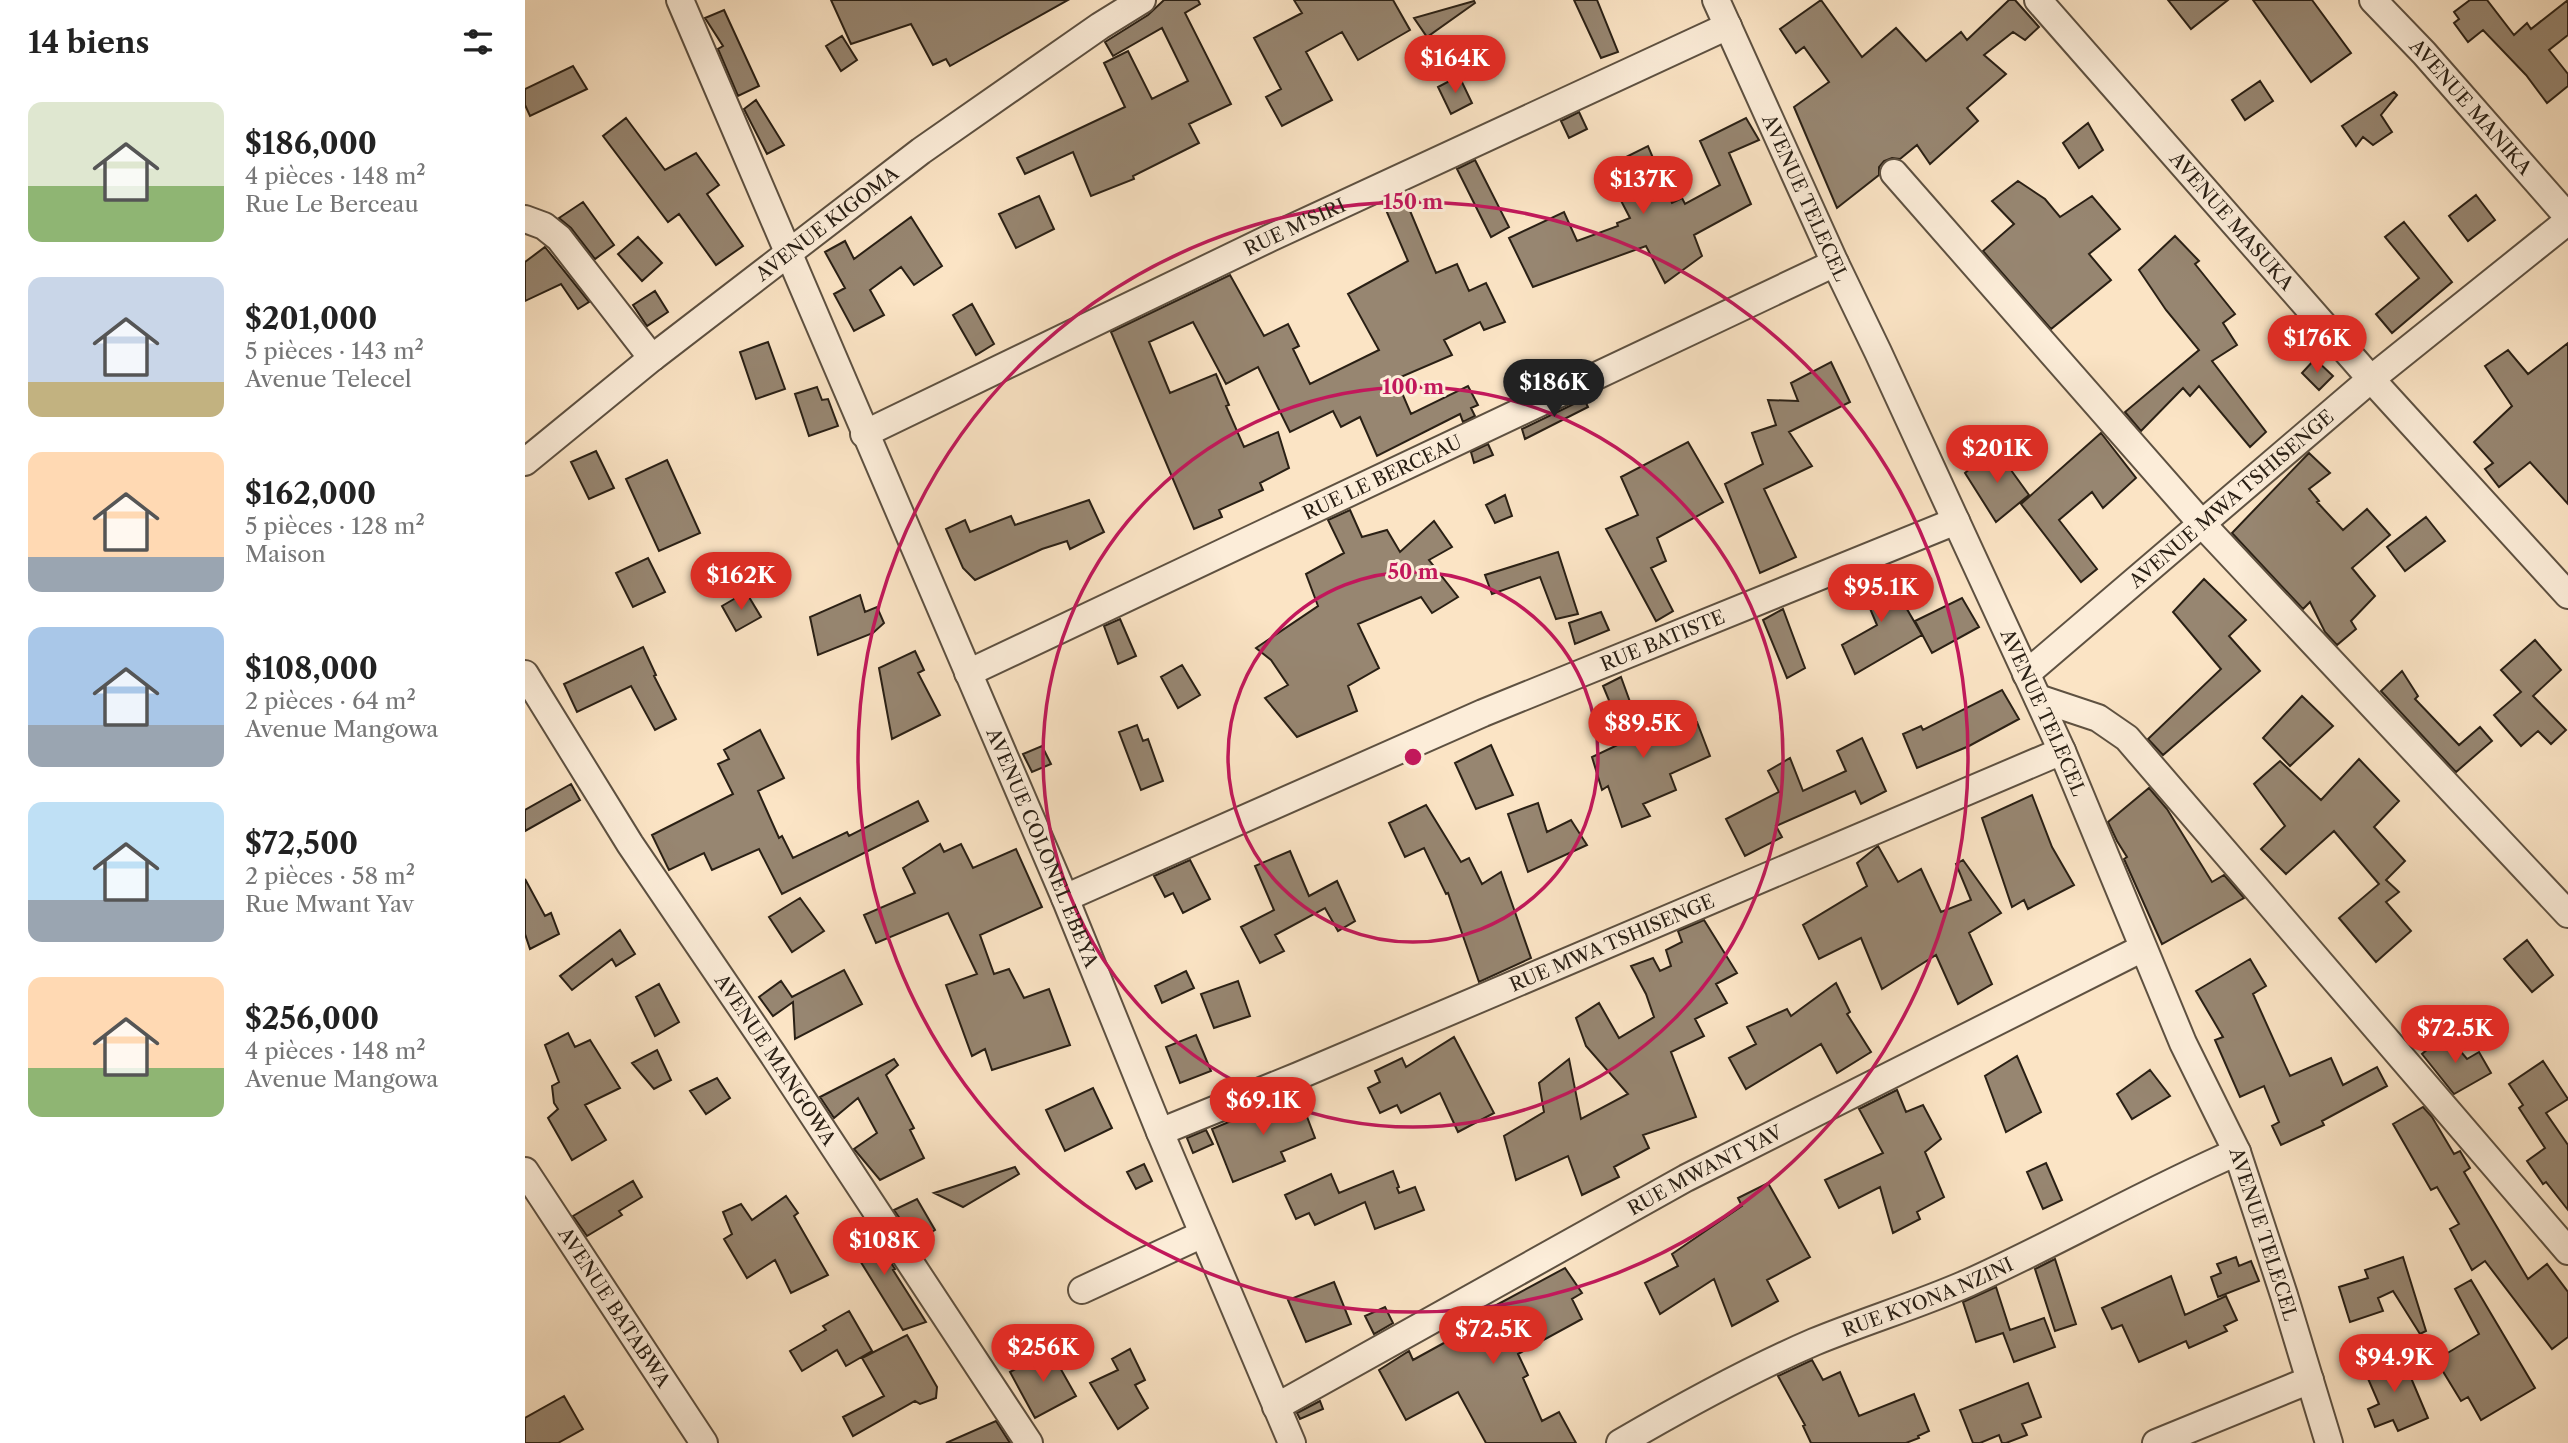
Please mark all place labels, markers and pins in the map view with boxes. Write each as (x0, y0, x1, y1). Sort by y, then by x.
pin: $164K (1406, 36, 1504, 95)
pin: $137K (1594, 156, 1692, 216)
pin: $176K (2268, 316, 2366, 375)
pin: $186K (1505, 360, 1603, 419)
pin: $201K (1948, 426, 2046, 485)
pin: $162K (692, 552, 790, 612)
pin: $95.1K (1824, 564, 1938, 624)
pin: $89.5K (1586, 700, 1700, 760)
centre of rings (1401, 745, 1425, 769)
pin: $72.5K (2398, 1006, 2512, 1065)
pin: $69.1K (1206, 1078, 1320, 1137)
pin: $108K (835, 1218, 933, 1277)
pin: $72.5K (1436, 1306, 1550, 1366)
pin: $256K (994, 1324, 1092, 1384)
pin: $94.9K (2337, 1334, 2451, 1394)

